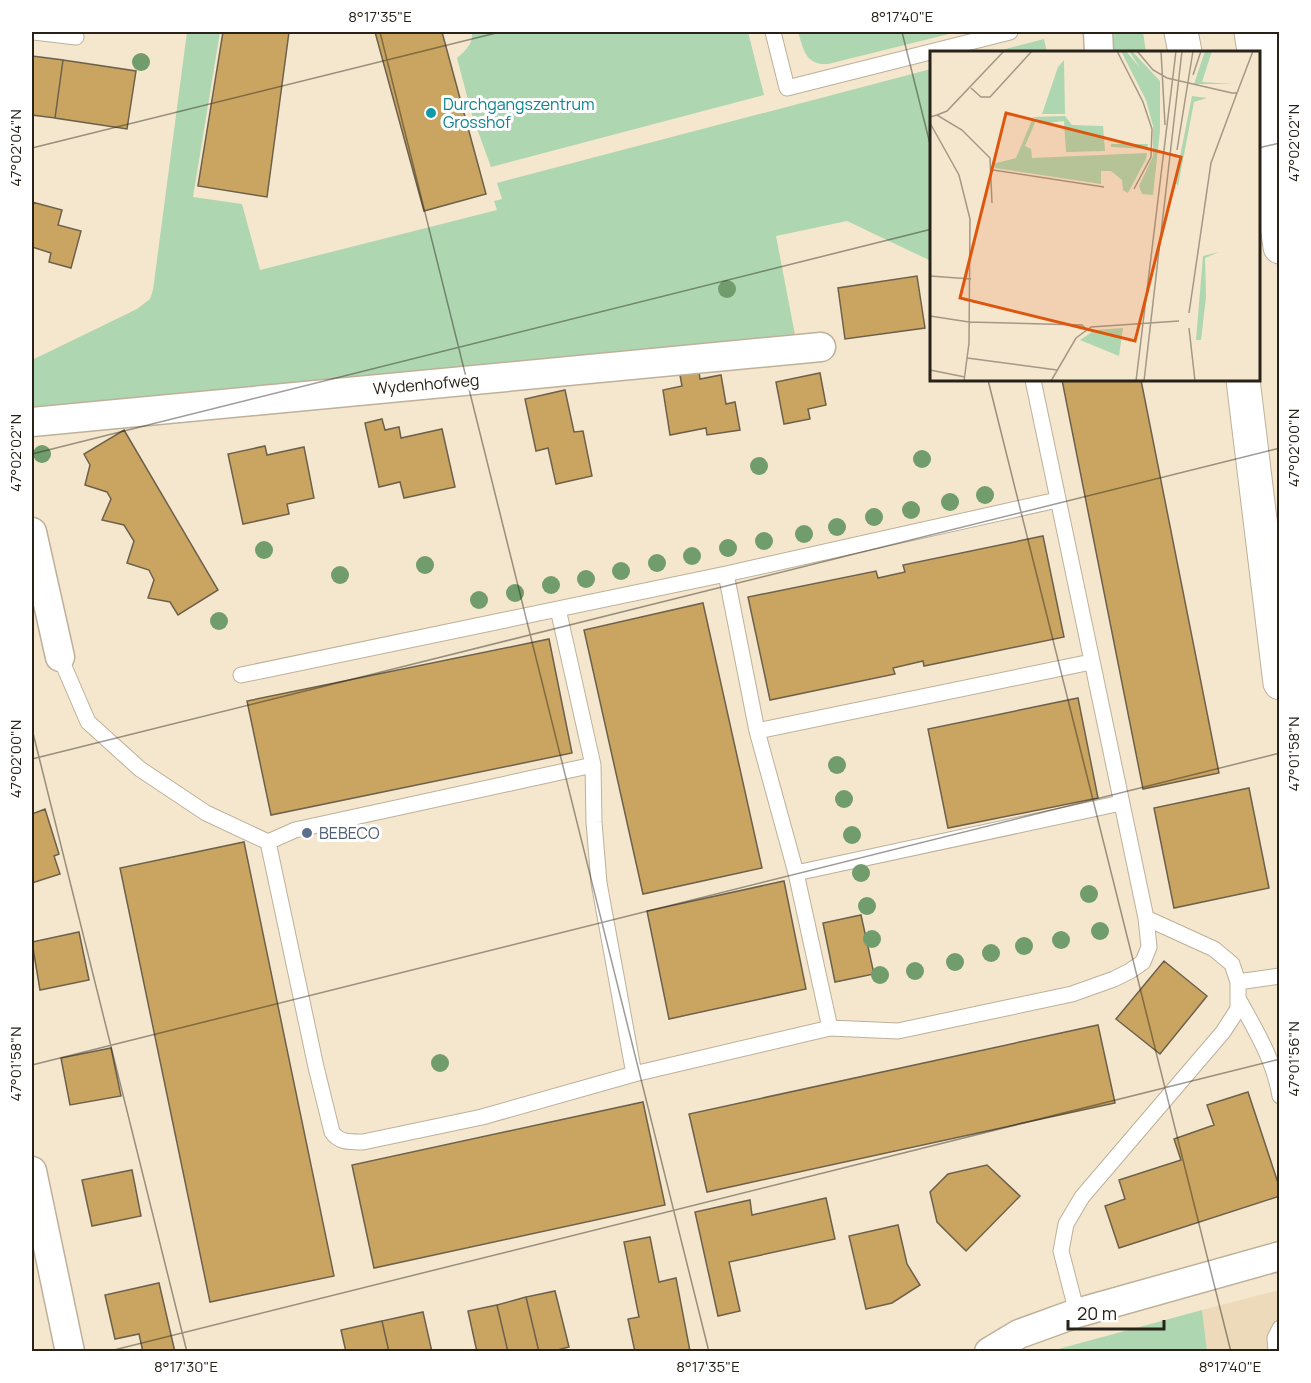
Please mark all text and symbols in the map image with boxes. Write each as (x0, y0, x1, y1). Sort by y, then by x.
text: 8°17'35"E (348, 6, 412, 27)
text: 8°17'40"E (871, 6, 933, 27)
inset map (930, 51, 1260, 381)
place label: Durchgangszentrum Grosshof (443, 93, 595, 133)
text: 47°02'02"N (1283, 104, 1304, 182)
marker: Durchgangszentrum Grosshof (424, 106, 438, 120)
text: 47°02'04"N (5, 109, 26, 187)
street label: Wydenhofweg (372, 368, 480, 400)
text: 47°02'00"N (1283, 409, 1304, 487)
text: 47°02'02"N (5, 414, 26, 492)
text: 47°01'58"N (1283, 717, 1304, 791)
text: 47°02'00"N (5, 720, 26, 798)
place label: BEBECO (319, 822, 380, 844)
marker: BEBECO (300, 826, 314, 840)
text: 47°01'56"N (1283, 1021, 1304, 1097)
text: 47°01'58"N (5, 1027, 26, 1101)
scale bar (1068, 1293, 1164, 1331)
text: 20 m (1077, 1301, 1117, 1325)
text: 8°17'30"E (154, 1356, 218, 1377)
text: 8°17'35"E (676, 1356, 740, 1377)
text: 8°17'40"E (1199, 1356, 1261, 1377)

